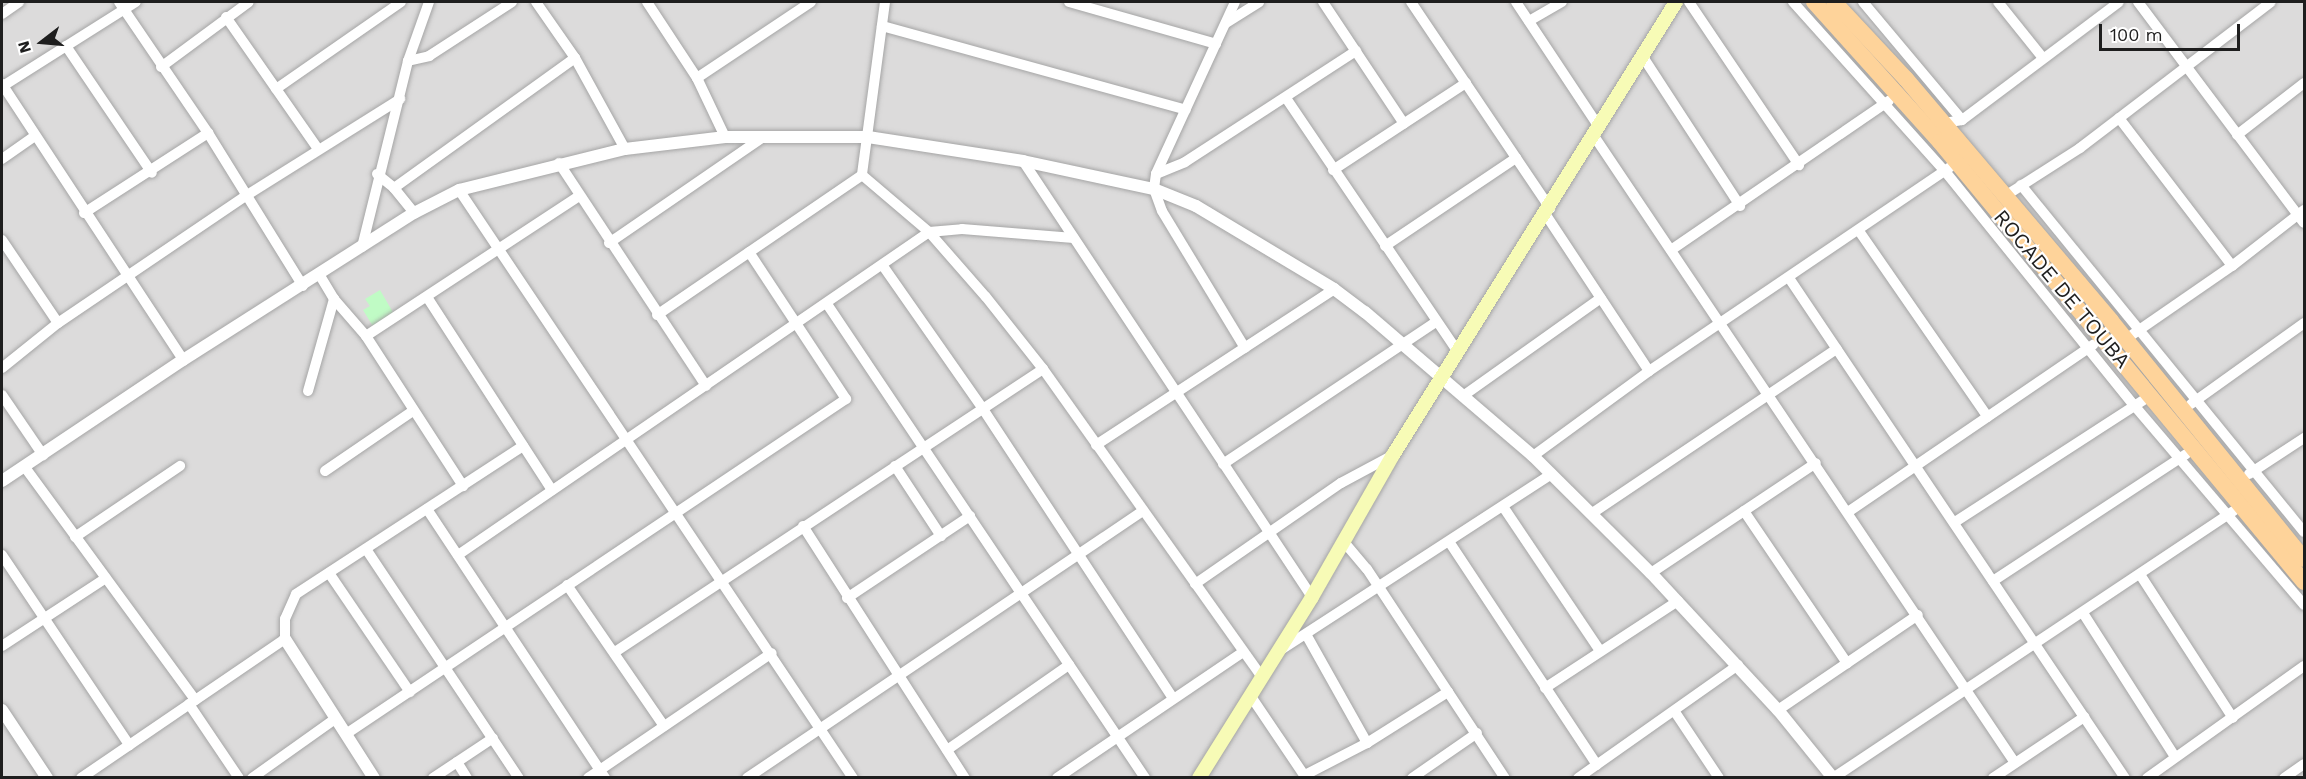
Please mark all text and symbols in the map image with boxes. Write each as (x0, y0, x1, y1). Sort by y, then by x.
north arrow (12, 12, 72, 72)
scale bar (2102, 12, 2243, 50)
text: 100 m (2110, 24, 2163, 45)
text: N (13, 39, 35, 55)
street label: ROCADE DE TOUBA (1988, 205, 2136, 373)

